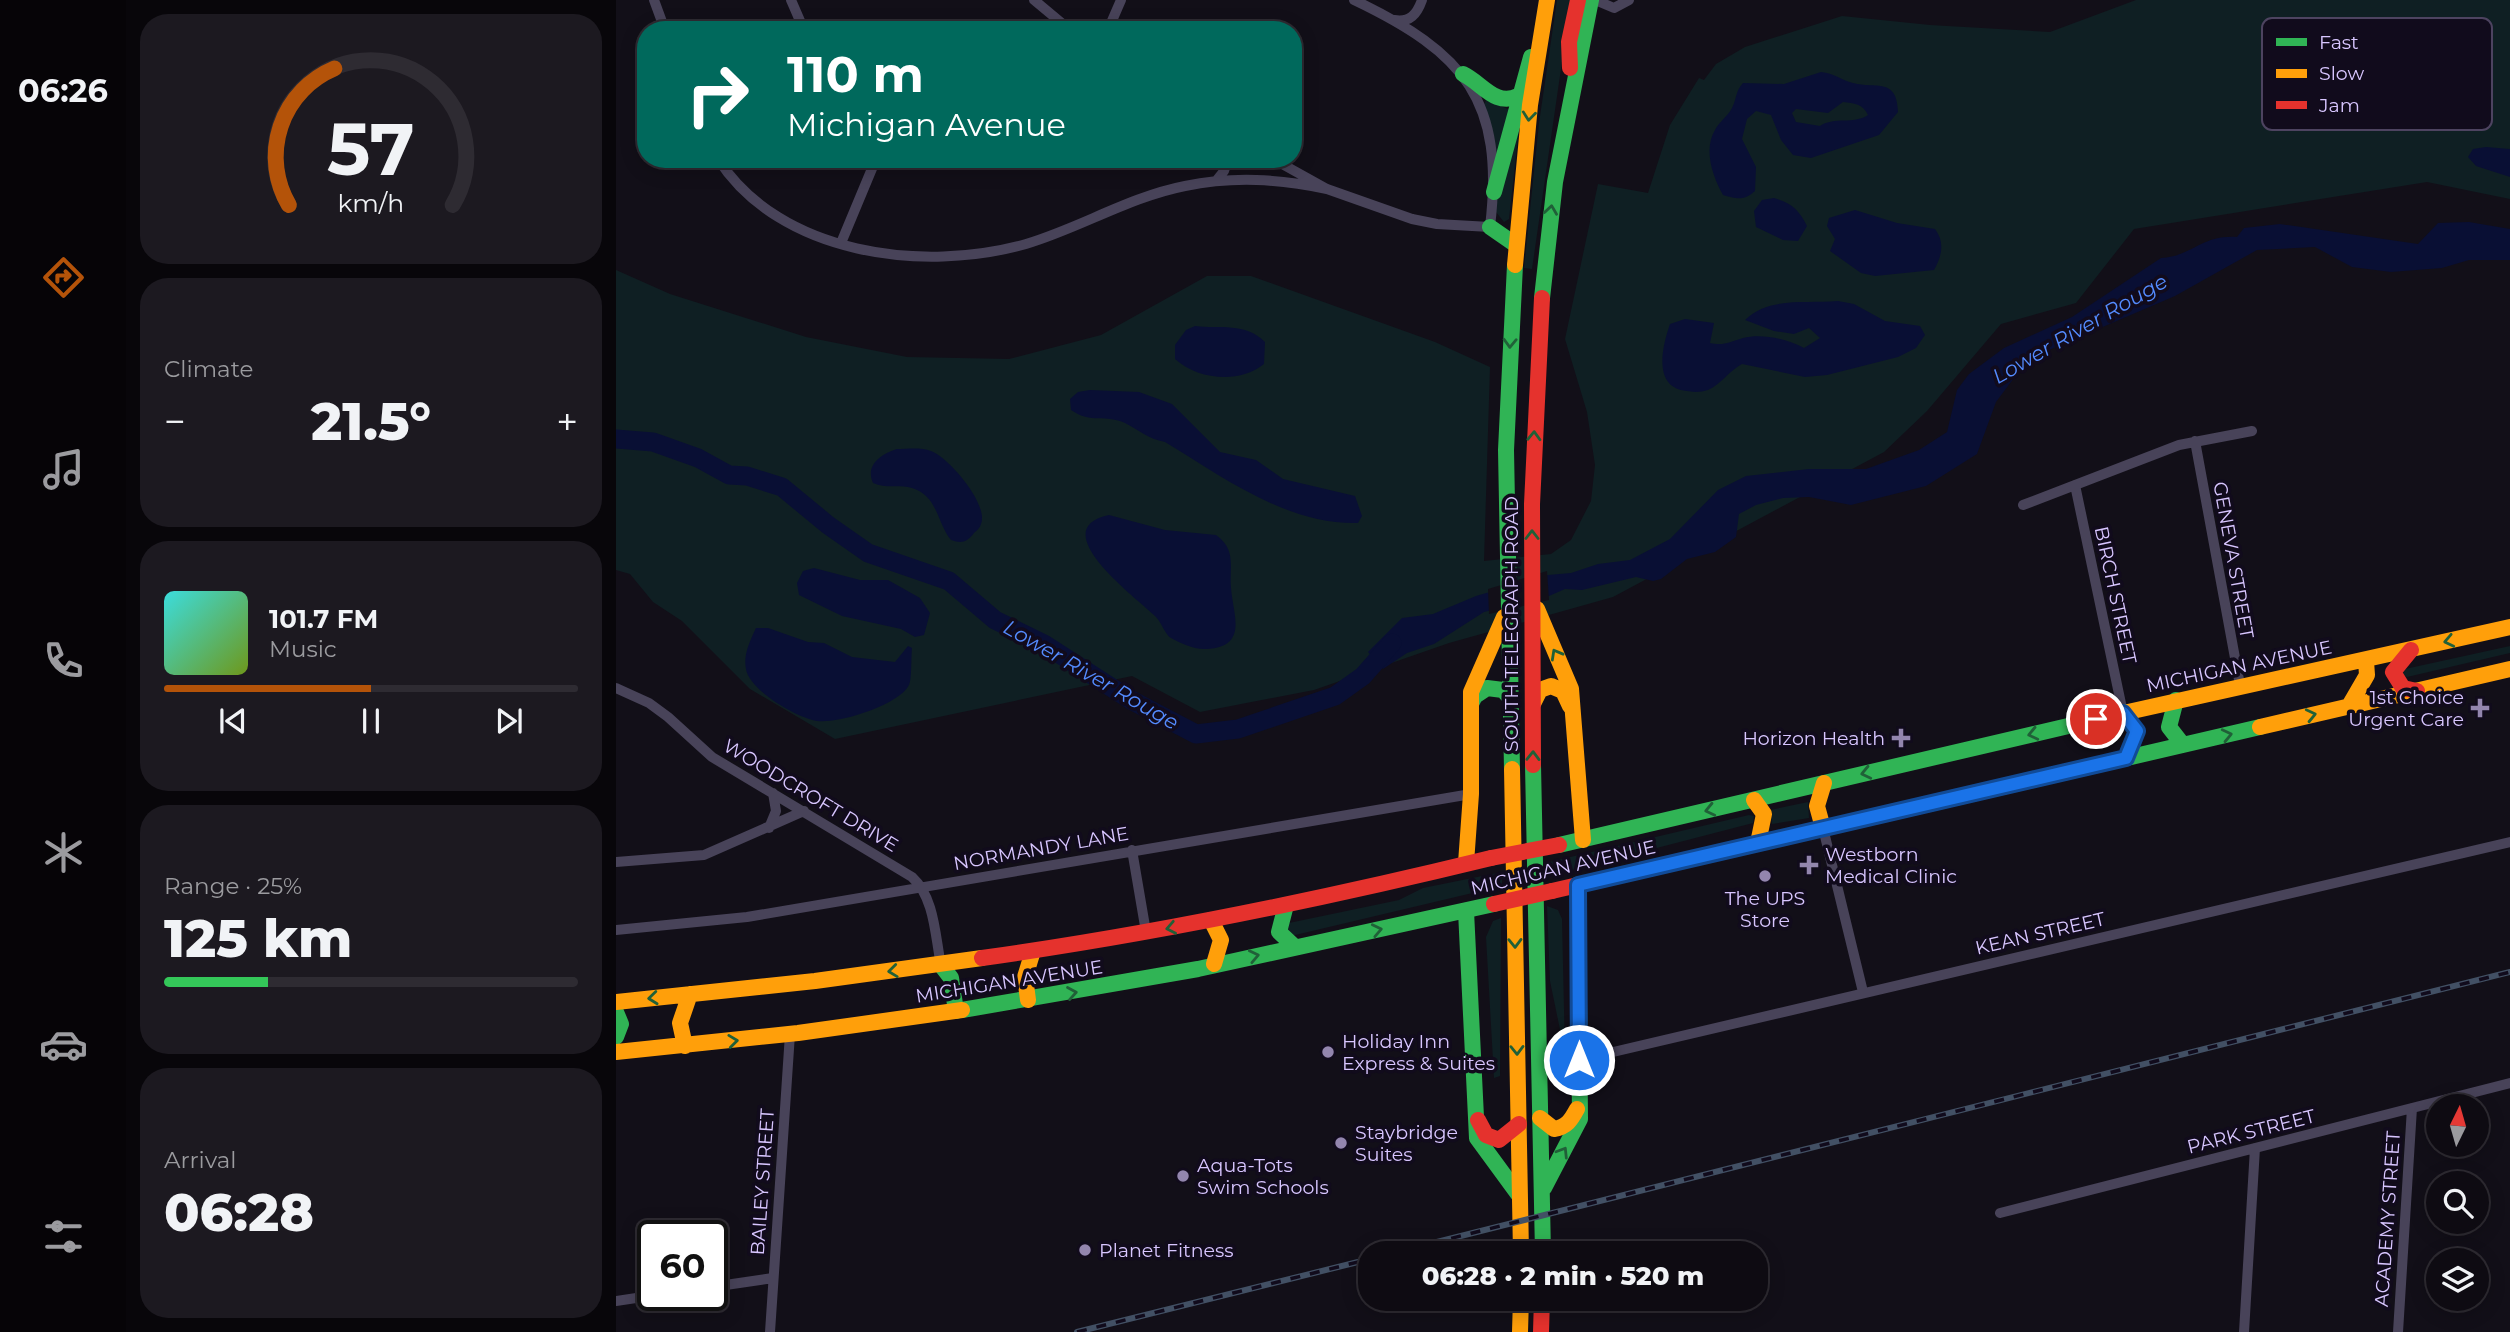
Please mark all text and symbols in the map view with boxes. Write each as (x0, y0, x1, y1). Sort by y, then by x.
legend (2262, 18, 2492, 130)
text: Fast (2319, 31, 2359, 54)
text: 110 m (787, 45, 924, 104)
icon: right (672, 49, 763, 140)
text: Slow (2319, 62, 2364, 85)
text: 06:26 (18, 71, 108, 110)
text: Jam (2318, 94, 2360, 117)
text: 57 (327, 105, 415, 193)
text: Michigan Avenue (787, 105, 1066, 144)
one-way arrow (1522, 110, 1537, 122)
text: km/h (338, 188, 404, 218)
one-way arrow (1544, 204, 1559, 215)
icon: directions (39, 253, 88, 302)
water label: Lower River Rouge (1988, 268, 2172, 389)
one-way arrow (1502, 337, 1517, 348)
text: Climate (164, 355, 253, 383)
text: 21.5° (311, 390, 431, 453)
text: − (164, 398, 186, 445)
text: + (556, 398, 578, 445)
one-way arrow (1526, 430, 1541, 441)
icon: music (39, 445, 88, 494)
street label: GENEVA STREET (2208, 480, 2259, 640)
street label: SOUTH TELEGRAPH ROAD (1500, 496, 1523, 752)
street label: BIRCH STREET (2090, 524, 2141, 666)
one-way arrow (1524, 530, 1540, 540)
text: 101.7 FM (269, 603, 378, 635)
water label: Lower River Rouge (999, 614, 1183, 735)
one-way arrow (2443, 633, 2455, 648)
text: Music (269, 635, 337, 663)
icon: phone (39, 636, 88, 685)
street label: MICHIGAN AVENUE (2144, 636, 2334, 697)
one-way arrow (1551, 648, 1564, 661)
place label: 1st Choice Urgent Care (2348, 686, 2464, 731)
pin (2066, 689, 2126, 749)
marker: 1st Choice Urgent Care (2470, 698, 2490, 718)
icon: arrive (2077, 700, 2115, 738)
icon: previous (214, 702, 252, 740)
icon: pause (352, 702, 390, 740)
icon: next (490, 702, 528, 740)
one-way arrow (2305, 709, 2317, 723)
one-way arrow (2027, 726, 2039, 740)
place label: Horizon Health (1742, 727, 1885, 750)
marker: Horizon Health (1891, 728, 1911, 748)
one-way arrow (2221, 728, 2233, 743)
street label: WOODCROFT DRIVE (719, 734, 902, 857)
one-way arrow (1525, 750, 1540, 761)
one-way arrow (1860, 765, 1872, 779)
one-way arrow (1704, 802, 1716, 816)
street label: NORMANDY LANE (952, 822, 1130, 875)
icon: climate (39, 828, 88, 877)
street label: MICHIGAN AVENUE (1468, 835, 1658, 900)
place label: Westborn Medical Clinic (1825, 843, 1957, 888)
marker: Westborn Medical Clinic (1799, 855, 1819, 875)
marker: The UPS Store (1757, 868, 1773, 884)
text: Range · 25% (164, 872, 302, 900)
place label: The UPS Store (1725, 887, 1805, 932)
text: 125 km (164, 907, 352, 970)
street label: KEAN STREET (1973, 907, 2107, 960)
one-way arrow (1165, 919, 1177, 934)
one-way arrow (1371, 923, 1383, 938)
one-way arrow (1507, 938, 1523, 948)
one-way arrow (1248, 949, 1260, 964)
street label: MICHIGAN AVENUE (914, 955, 1104, 1008)
one-way arrow (887, 964, 899, 979)
one-way arrow (1066, 986, 1078, 1001)
one-way arrow (647, 990, 658, 1005)
icon: car (39, 1020, 88, 1069)
position arrow (1542, 1023, 1616, 1097)
place label: Holiday Inn Express & Suites (1342, 1030, 1495, 1075)
one-way arrow (727, 1033, 738, 1048)
marker: Holiday Inn Express & Suites (1320, 1044, 1336, 1060)
one-way arrow (1509, 1045, 1525, 1056)
north arrow (2426, 1094, 2488, 1157)
map controls (2426, 1094, 2489, 1311)
street label: PARK STREET (2185, 1104, 2318, 1159)
street label: BAILEY STREET (746, 1108, 779, 1256)
place label: Staybridge Suites (1355, 1121, 1458, 1166)
street label: ACADEMY STREET (2370, 1130, 2405, 1308)
marker: Staybridge Suites (1333, 1135, 1349, 1151)
text: Arrival (164, 1146, 237, 1174)
one-way arrow (1555, 1146, 1568, 1159)
place label: Aqua-Tots Swim Schools (1197, 1154, 1329, 1199)
marker: Aqua-Tots Swim Schools (1175, 1168, 1191, 1184)
button: search (2426, 1171, 2489, 1234)
text: 06:28 (164, 1181, 314, 1244)
icon: filters (39, 1212, 88, 1261)
speed limit sign: 60 (637, 1220, 728, 1311)
place label: Planet Fitness (1099, 1239, 1234, 1262)
marker: Planet Fitness (1077, 1242, 1093, 1258)
button: layers (2426, 1248, 2489, 1311)
text: 06:28 · 2 min · 520 m (1422, 1260, 1704, 1292)

